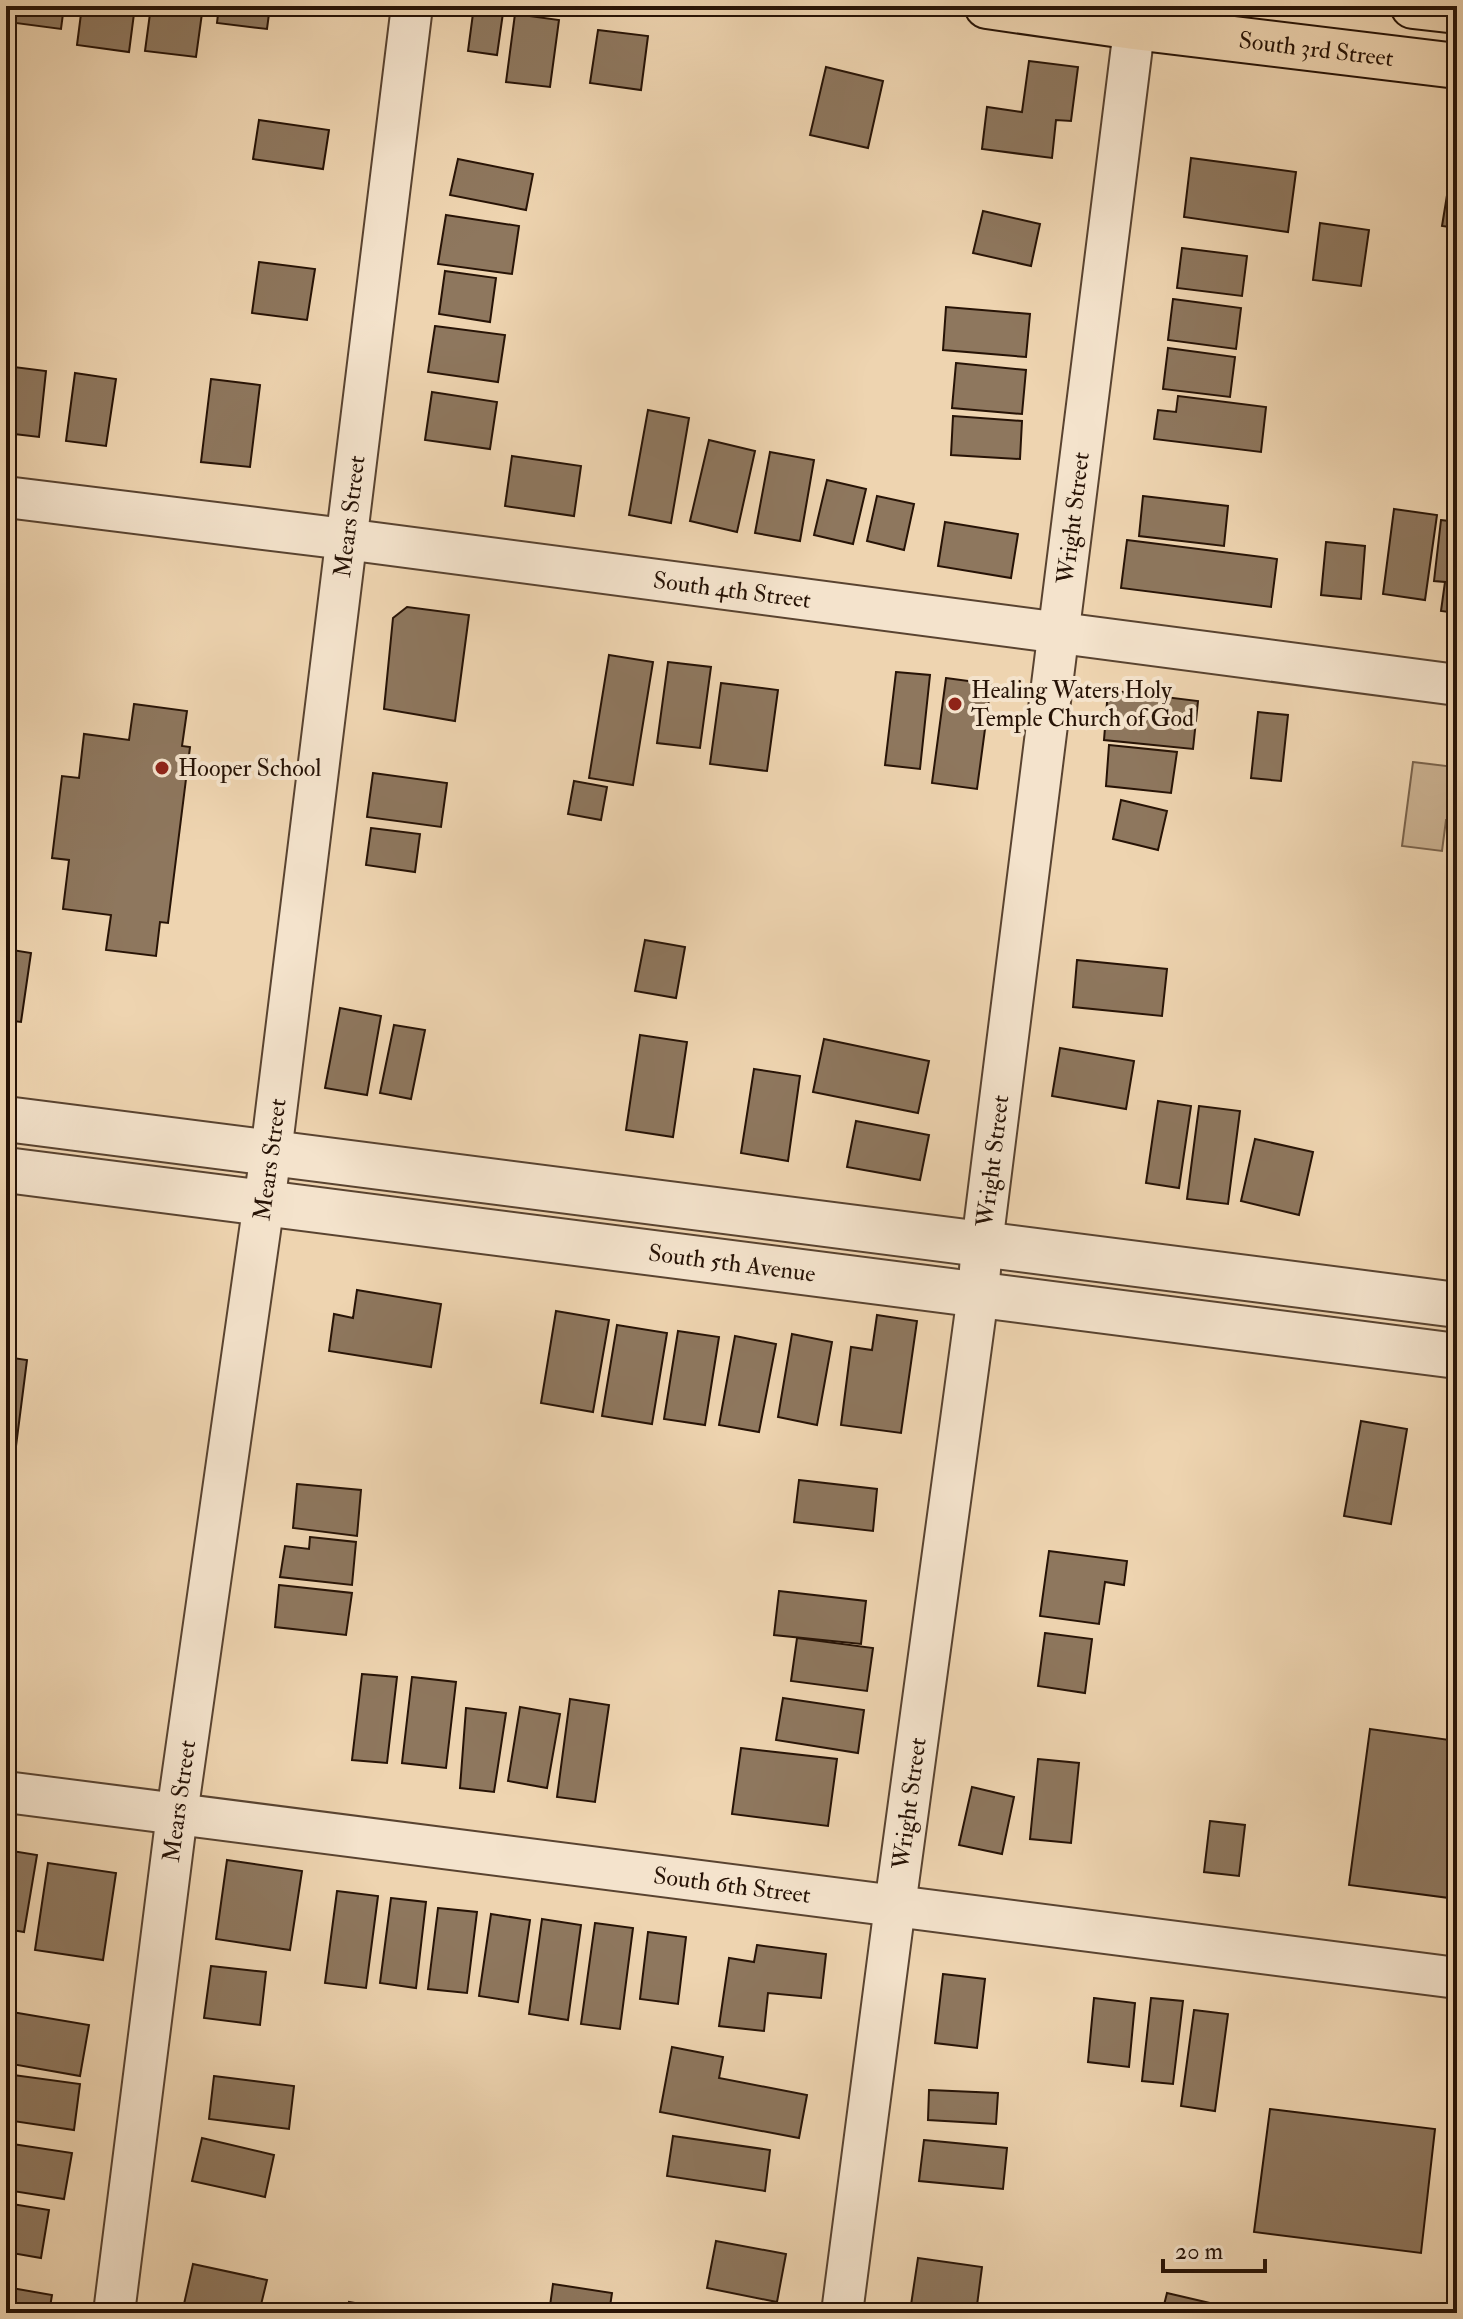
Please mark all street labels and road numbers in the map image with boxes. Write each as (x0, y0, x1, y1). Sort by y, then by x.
street label: South 3rd Street (1237, 24, 1395, 74)
street label: Wright Street (1049, 450, 1097, 587)
street label: Mears Street (326, 453, 372, 579)
street label: South 4th Street (651, 564, 813, 616)
street label: Wright Street (969, 1093, 1016, 1230)
street label: Mears Street (246, 1096, 293, 1223)
street label: South 5th Avenue (647, 1237, 817, 1289)
street label: Wright Street (885, 1735, 933, 1872)
street label: Mears Street (156, 1738, 203, 1864)
street label: South 6th Street (652, 1860, 813, 1911)

